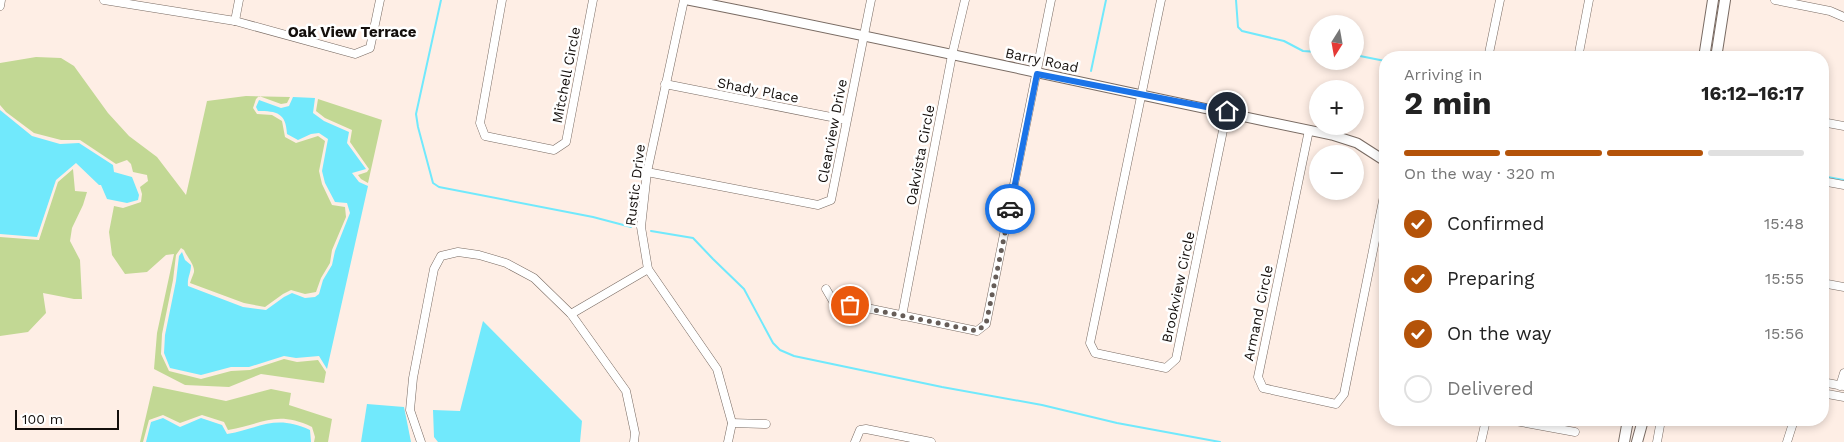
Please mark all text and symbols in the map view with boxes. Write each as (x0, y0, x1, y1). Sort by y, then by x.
north arrow (1309, 15, 1364, 70)
map controls (1309, 15, 1364, 200)
district label: Oak View Terrace (288, 23, 417, 41)
street label: Mitchell Circle (549, 25, 583, 125)
street label: Barry Road (1004, 44, 1080, 76)
text: Arriving in (1404, 65, 1482, 84)
street label: Shady Place (716, 74, 800, 106)
street label: Clearview Drive (814, 78, 850, 184)
button: + (1309, 80, 1364, 135)
text: 16:12–16:17 (1701, 82, 1804, 105)
text: 2 min (1404, 84, 1492, 122)
pin (1206, 90, 1248, 132)
icon: home (1213, 97, 1241, 125)
street label: Oakvista Circle (902, 103, 938, 207)
street label: Rustic Drive (622, 143, 648, 227)
button: − (1309, 145, 1364, 200)
text: On the way · 320 m (1404, 164, 1555, 183)
courier (985, 184, 1035, 234)
icon: car (996, 195, 1024, 223)
icon: check (1404, 210, 1432, 238)
text: Confirmed (1447, 212, 1544, 235)
text: 15:48 (1764, 214, 1804, 233)
street label: Brookview Circle (1158, 230, 1198, 344)
street label: Armand Circle (1240, 264, 1276, 362)
icon: check (1404, 265, 1432, 293)
text: Preparing (1447, 267, 1534, 290)
text: 15:55 (1765, 269, 1804, 288)
pin (829, 284, 871, 326)
icon: bag (836, 291, 864, 319)
icon: check (1404, 320, 1432, 348)
text: On the way (1447, 322, 1551, 345)
text: 15:56 (1765, 324, 1804, 343)
text: Delivered (1447, 377, 1534, 400)
scale bar (15, 407, 119, 430)
text: 100 m (22, 411, 63, 427)

